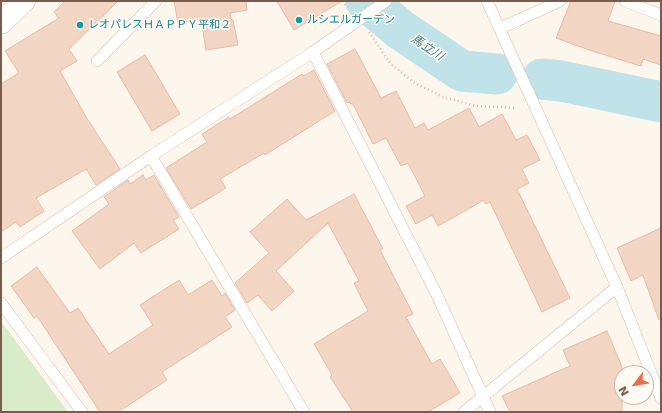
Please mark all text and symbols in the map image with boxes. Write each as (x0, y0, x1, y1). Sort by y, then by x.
place label: ルシエルガーデン (307, 13, 395, 27)
marker: ルシエルガーデン (294, 15, 304, 25)
place label: レオパレスＨＡＰＰＹ平和２ (88, 18, 231, 32)
marker: レオパレスＨＡＰＰＹ平和２ (75, 20, 85, 30)
water label: 馬立川 (408, 32, 446, 64)
north arrow (614, 365, 654, 405)
text: N (616, 384, 632, 398)

